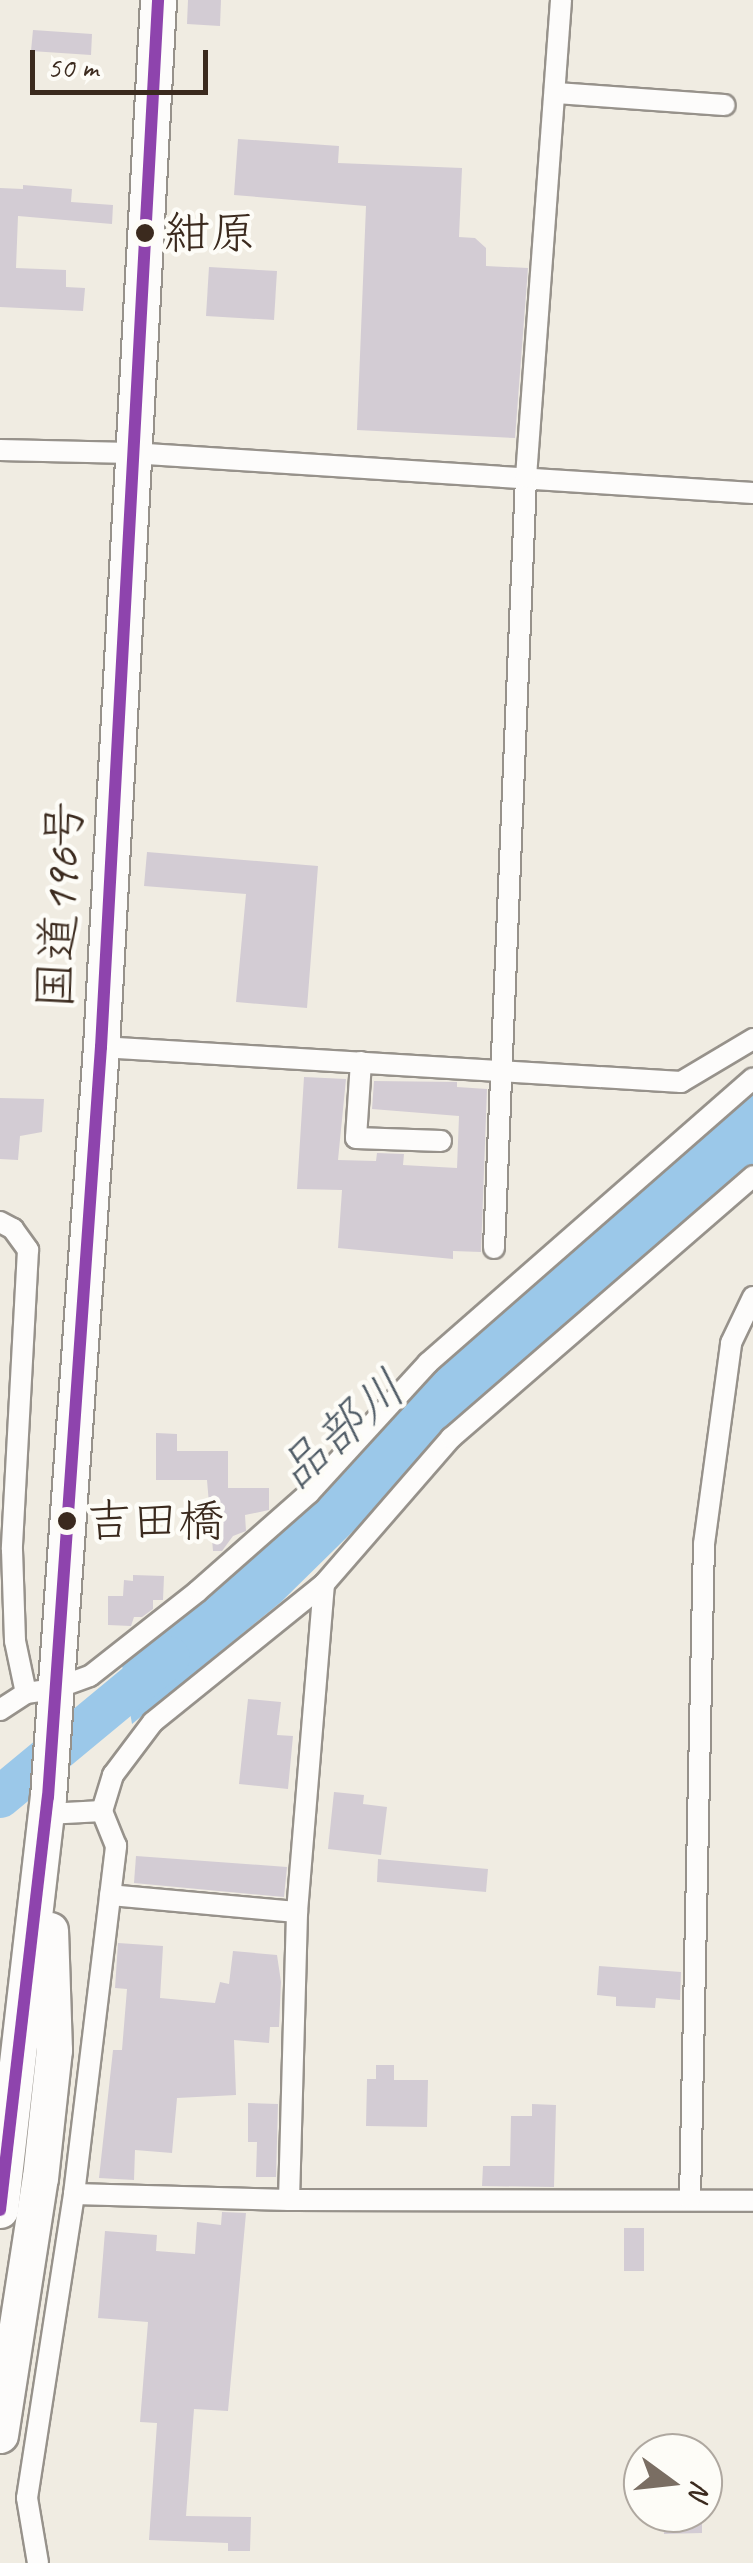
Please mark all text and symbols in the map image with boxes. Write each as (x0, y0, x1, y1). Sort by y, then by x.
scale bar (35, 30, 212, 92)
text: 50 m (47, 48, 98, 86)
place label: 紺原 (164, 205, 256, 261)
marker: 紺原 (135, 223, 155, 243)
street label: 国道196号 (26, 799, 94, 1011)
water label: 品部川 (265, 1358, 417, 1502)
place label: 吉田橋 (86, 1493, 224, 1549)
marker: 吉田橋 (57, 1511, 77, 1531)
north arrow (623, 2433, 723, 2533)
text: N (681, 2477, 720, 2503)

